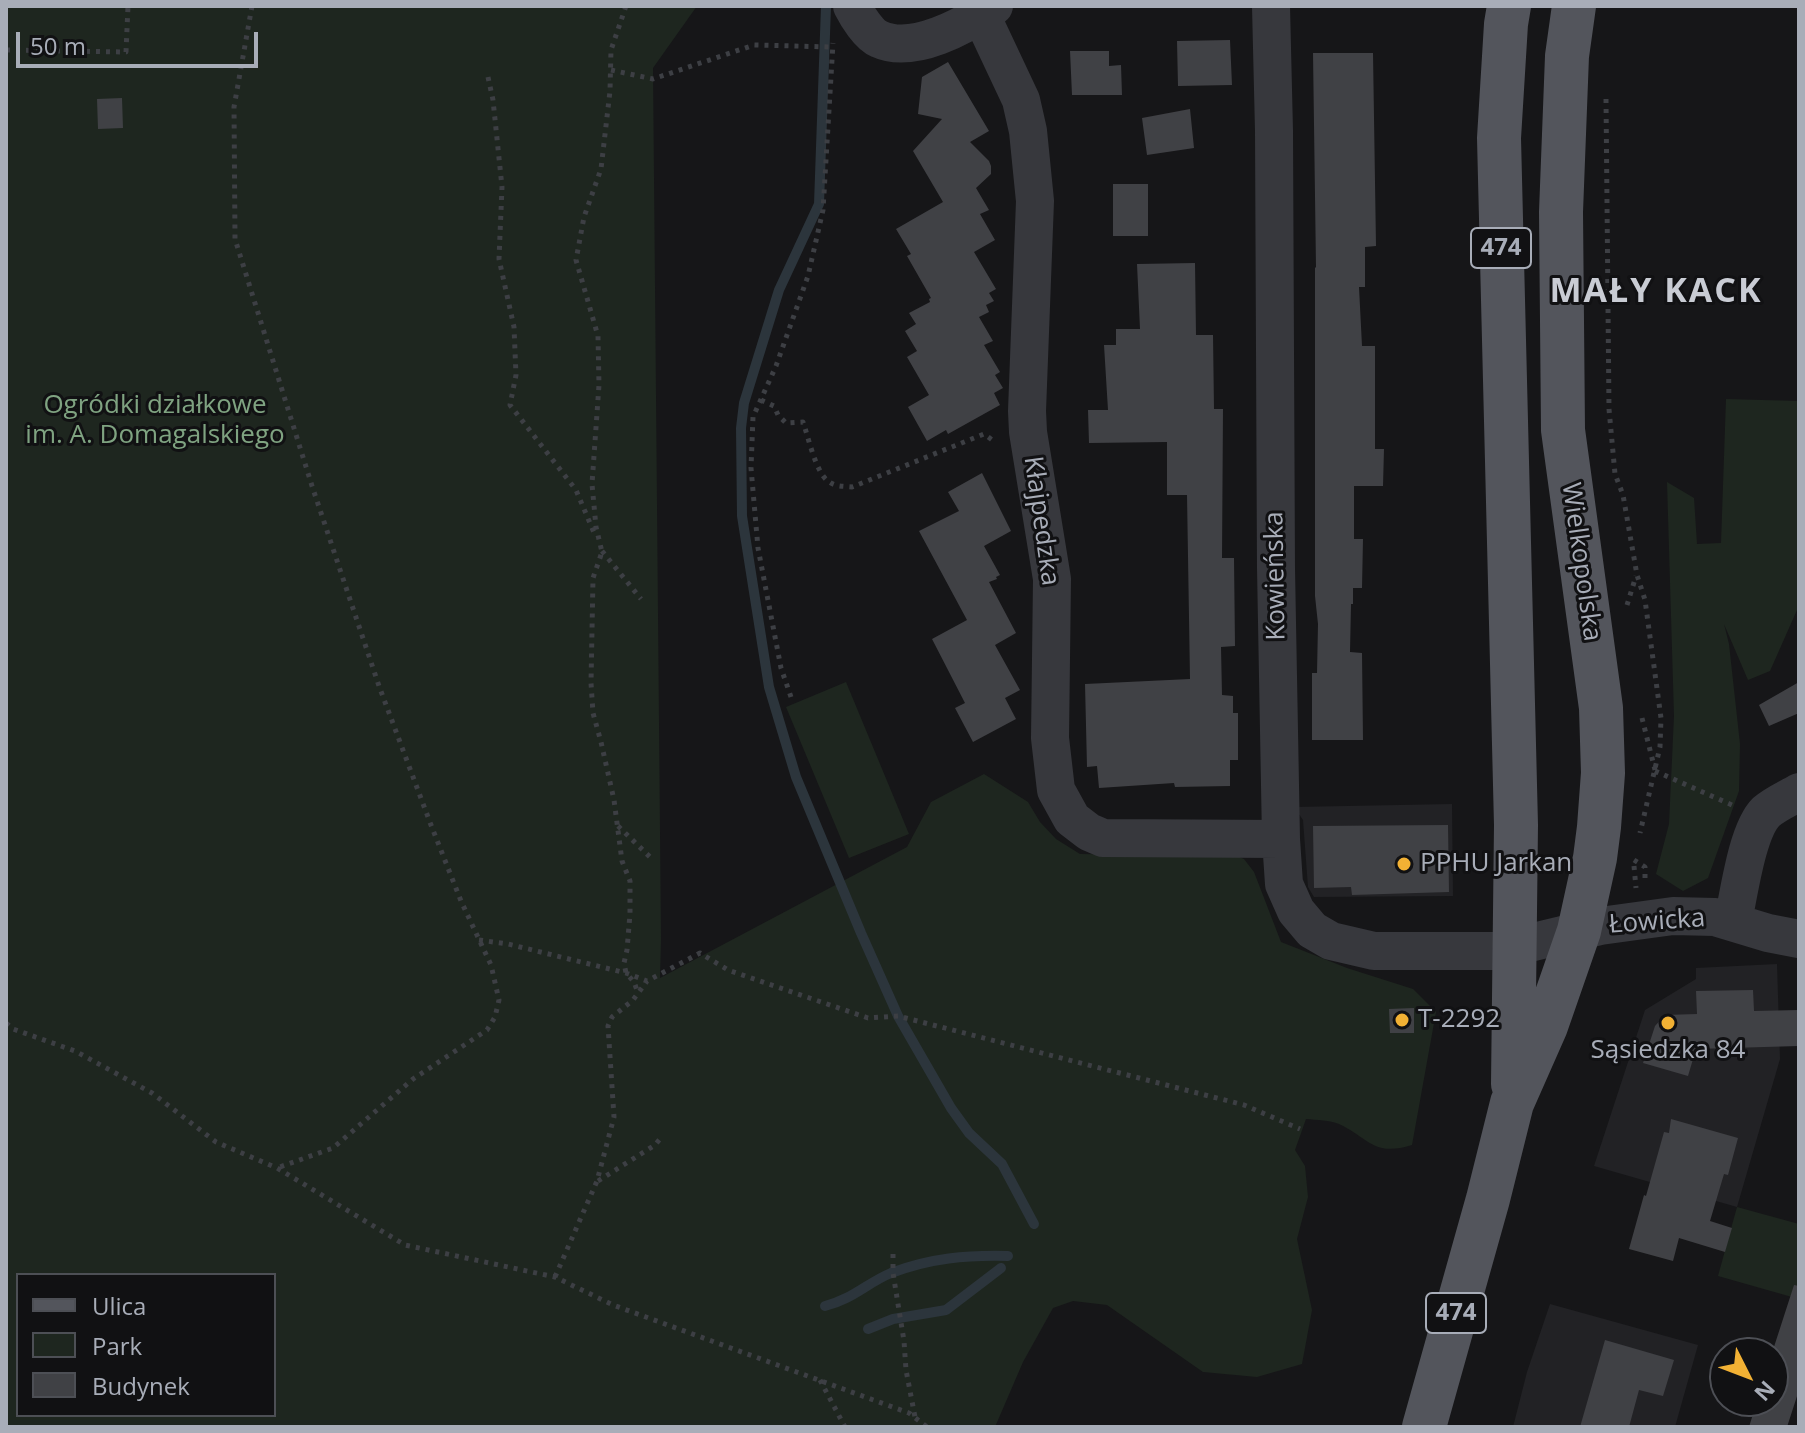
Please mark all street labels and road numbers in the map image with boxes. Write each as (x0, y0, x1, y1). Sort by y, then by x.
road number: 474 (1471, 228, 1531, 268)
street label: Kłajpedzka (1016, 454, 1066, 588)
street label: Wielkopolska (1554, 481, 1608, 643)
street label: Kowieńska (1259, 511, 1293, 641)
street label: Łowicka (1608, 903, 1706, 941)
road number: 474 (1426, 1293, 1486, 1333)

